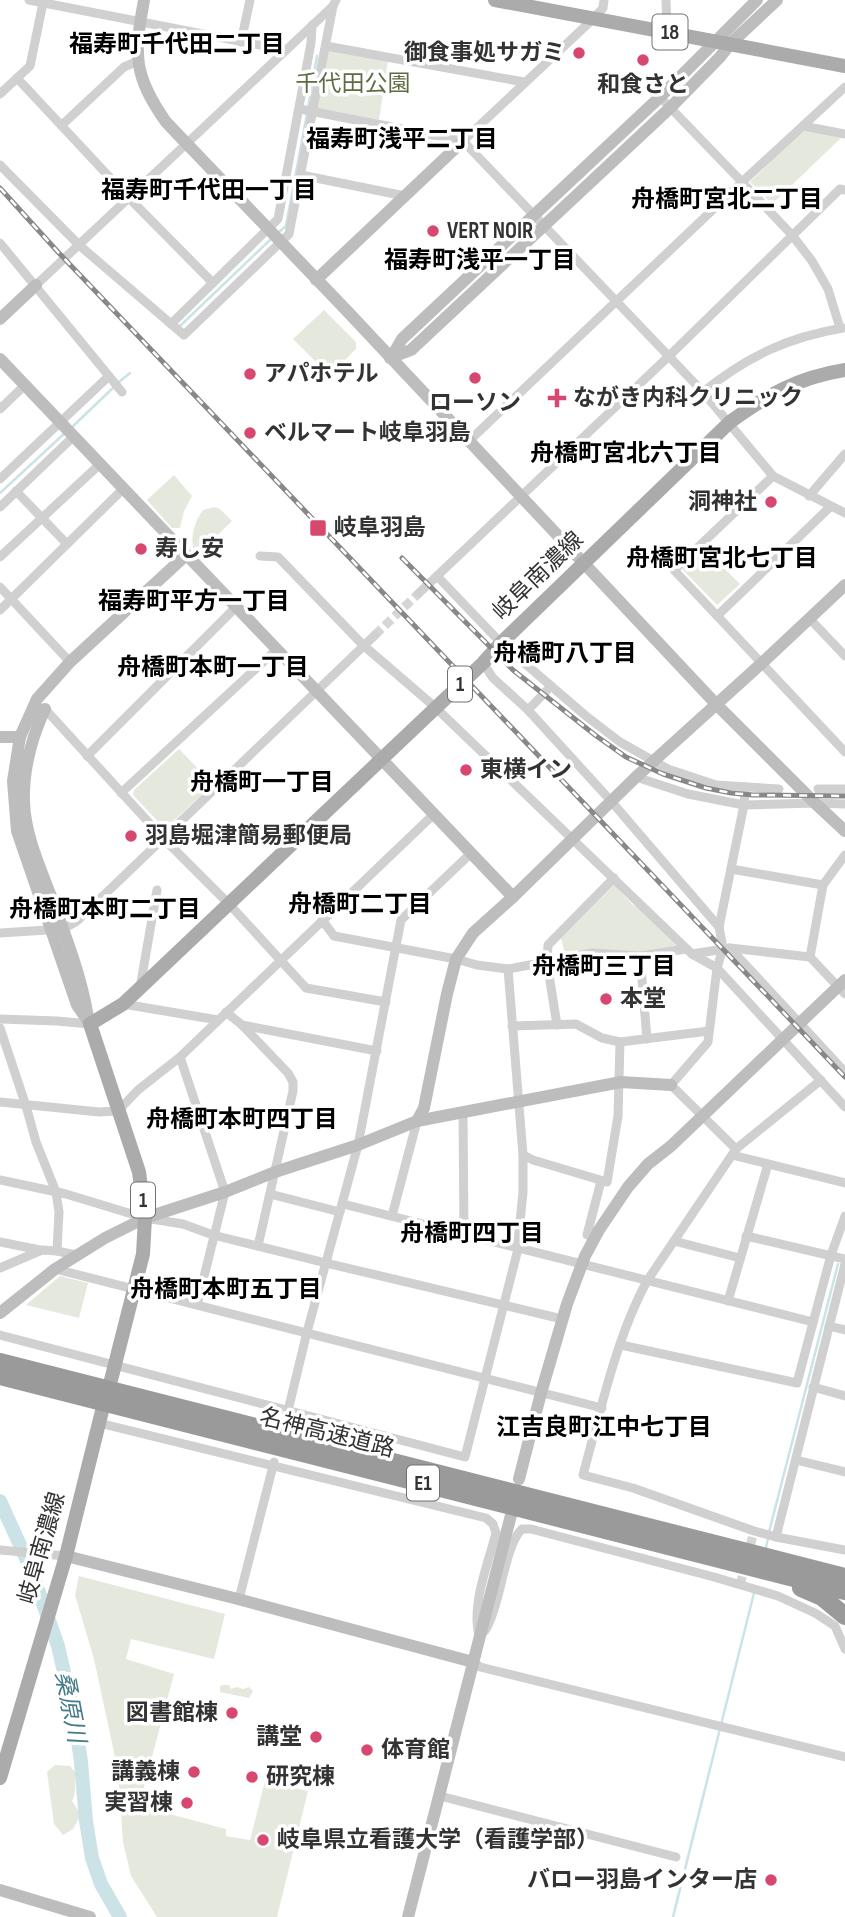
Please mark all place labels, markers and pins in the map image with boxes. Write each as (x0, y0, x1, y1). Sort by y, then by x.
place label: 御食事処サガミ (404, 39, 565, 67)
marker: 御食事処サガミ (571, 45, 587, 61)
marker: 和食さと (635, 52, 651, 68)
place label: 和食さと (597, 71, 689, 99)
place label: VERT NOIR (447, 217, 533, 245)
marker: VERT NOIR (425, 223, 441, 239)
place label: アパホテル (264, 360, 379, 388)
marker: アパホテル (242, 366, 258, 382)
marker: ローソン (467, 370, 483, 386)
place label: ながき内科クリニック (573, 384, 803, 412)
marker: ながき内科クリニック (547, 388, 567, 408)
place label: ローソン (429, 389, 521, 417)
place label: ベルマート岐阜羽島 (264, 419, 471, 447)
marker: ベルマート岐阜羽島 (242, 425, 258, 441)
place label: 洞神社 (688, 488, 757, 516)
marker: 洞神社 (763, 494, 779, 510)
place label: 岐阜羽島 (334, 514, 426, 542)
marker: 岐阜羽島 (308, 518, 328, 538)
place label: 寿し安 (155, 535, 224, 563)
marker: 寿し安 (133, 541, 149, 557)
place label: 東横イン (480, 756, 572, 784)
marker: 東横イン (458, 762, 474, 778)
place label: 羽島堀津簡易郵便局 (145, 822, 352, 850)
marker: 羽島堀津簡易郵便局 (123, 828, 139, 844)
place label: 本堂 (620, 985, 666, 1013)
marker: 本堂 (598, 991, 614, 1007)
place label: 図書館棟 (126, 1699, 218, 1727)
marker: 図書館棟 (224, 1705, 240, 1721)
place label: 講堂 (256, 1723, 302, 1751)
marker: 講堂 (308, 1729, 324, 1745)
place label: 体育館 (381, 1736, 450, 1764)
marker: 体育館 (359, 1742, 375, 1758)
place label: 講義棟 (111, 1758, 180, 1786)
place label: 研究棟 (266, 1763, 335, 1791)
marker: 講義棟 (186, 1764, 202, 1780)
marker: 研究棟 (244, 1769, 260, 1785)
place label: 実習棟 (104, 1789, 173, 1817)
marker: 実習棟 (179, 1795, 195, 1811)
place label: 岐阜県立看護大学（看護学部） (277, 1826, 599, 1854)
marker: 岐阜県立看護大学（看護学部） (255, 1832, 271, 1848)
place label: バロー羽島インター店 (527, 1866, 757, 1894)
marker: バロー羽島インター店 (763, 1872, 779, 1888)

